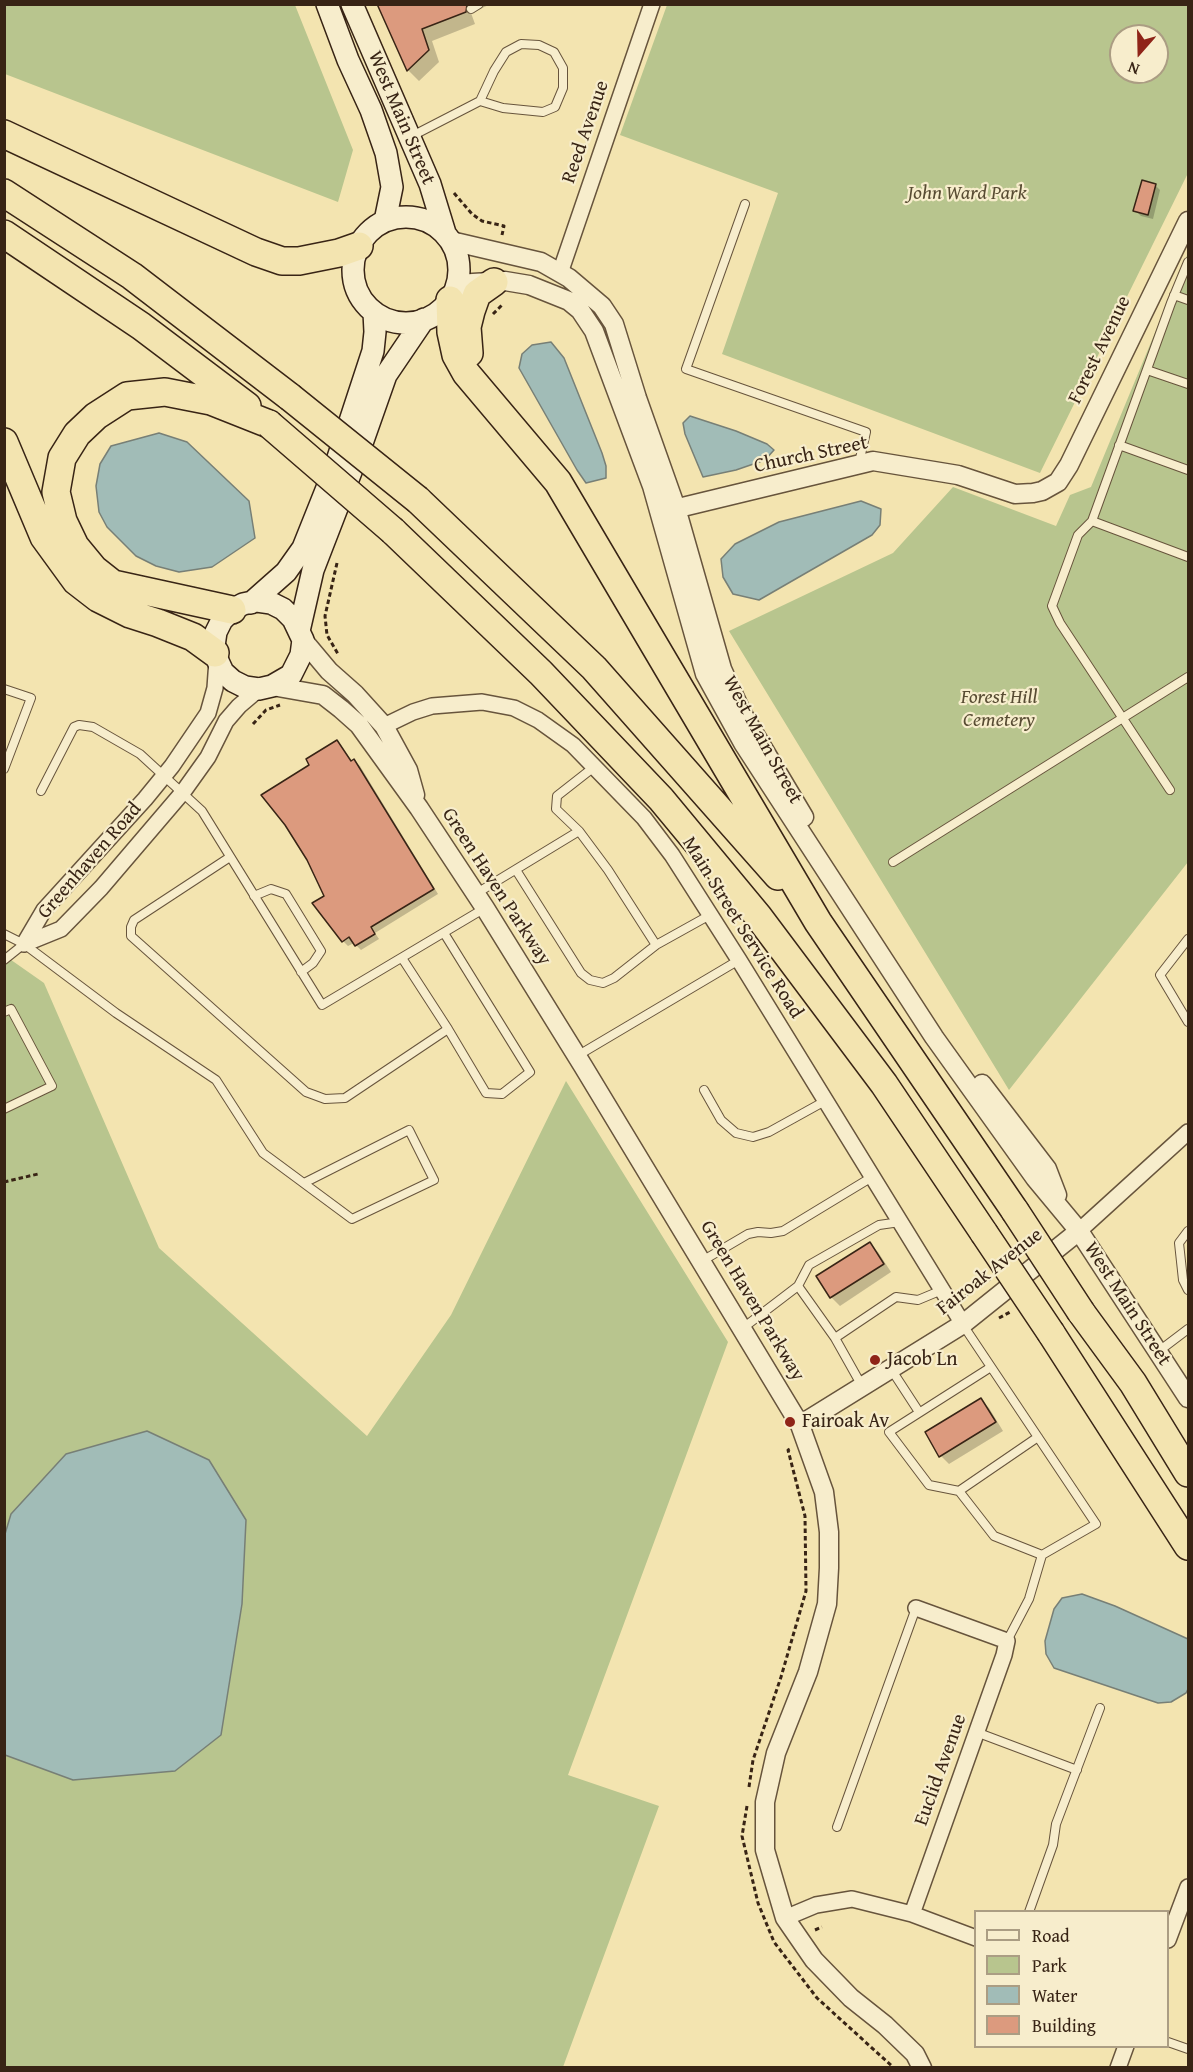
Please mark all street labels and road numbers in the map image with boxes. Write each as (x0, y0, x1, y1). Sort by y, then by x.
street label: West Main Street (362, 48, 440, 188)
street label: Reed Avenue (557, 78, 615, 186)
street label: Forest Avenue (1063, 292, 1137, 408)
street label: Church Street (752, 431, 870, 479)
street label: West Main Street (717, 672, 807, 808)
street label: Greenhaven Road (33, 798, 147, 924)
street label: Green Haven Parkway (436, 804, 556, 970)
street label: Main Street Service Road (676, 833, 808, 1023)
street label: Green Haven Parkway (695, 1216, 809, 1386)
street label: Fairoak Avenue (932, 1223, 1048, 1321)
street label: West Main Street (1078, 1238, 1176, 1370)
street label: Euclid Avenue (910, 1711, 972, 1829)

